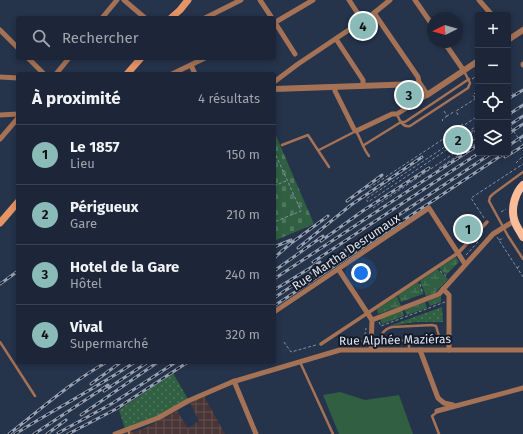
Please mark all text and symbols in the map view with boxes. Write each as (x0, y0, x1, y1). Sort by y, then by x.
pin: 4 (350, 11, 376, 41)
north arrow (427, 12, 463, 48)
map controls (475, 12, 511, 156)
button: + (475, 12, 511, 48)
search box (16, 16, 276, 60)
icon: search (30, 27, 52, 49)
text: Rechercher (62, 29, 138, 47)
button: − (475, 48, 511, 84)
pin: 3 (396, 80, 422, 110)
button: locate (475, 84, 511, 120)
text: À proximité (32, 88, 121, 109)
text: 4 résultats (198, 91, 260, 106)
button: layers (475, 120, 511, 156)
pin: 2 (445, 125, 471, 155)
text: Le 1857 (70, 138, 119, 156)
text: 1 (42, 147, 48, 162)
text: 150 m (226, 147, 260, 162)
text: Lieu (70, 156, 95, 171)
text: Périgueux (70, 198, 138, 216)
text: 2 (42, 207, 48, 222)
text: 210 m (226, 207, 260, 222)
street label: Rue Martha Desrumaux (290, 211, 403, 293)
pin: 1 (455, 214, 481, 244)
text: Gare (70, 216, 97, 231)
text: Hotel de la Gare (70, 258, 179, 276)
your location (351, 263, 371, 283)
text: 3 (42, 267, 48, 282)
text: 240 m (225, 267, 260, 282)
text: Hôtel (70, 276, 102, 291)
text: Vival (70, 318, 103, 336)
text: 4 (41, 327, 49, 342)
text: 320 m (225, 327, 260, 342)
street label: Rue Alphée Maziéras (339, 332, 452, 348)
text: Supermarché (70, 336, 148, 351)

